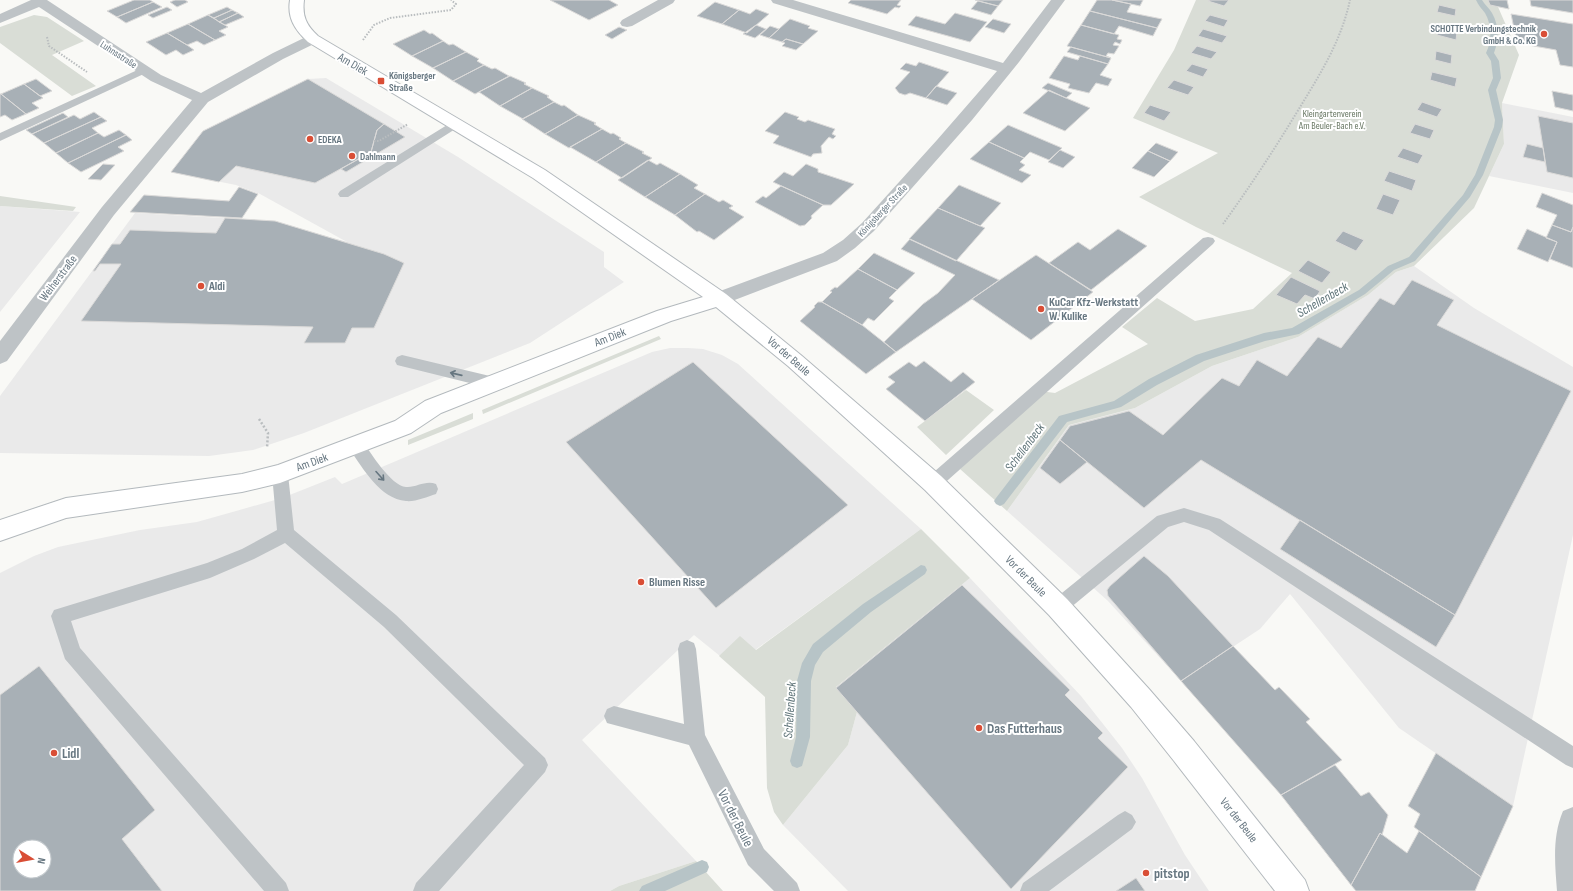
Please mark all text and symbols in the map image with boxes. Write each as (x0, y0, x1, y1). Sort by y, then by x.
place label: SCHOTTE Verbindungstechnik GmbH & Co. KG (1431, 23, 1537, 47)
marker: SCHOTTE Verbindungstechnik GmbH & Co. KG (1539, 29, 1549, 39)
street label: Luhnsstraße (98, 39, 139, 71)
street label: Am Diek (334, 49, 371, 79)
place label: Königsberger Straße (389, 70, 436, 94)
marker: Königsberger Straße (376, 76, 386, 86)
park label: Kleingartenverein Am Beuler-Bach e.V. (1298, 108, 1365, 132)
marker: EDEKA (305, 134, 315, 144)
place label: EDEKA (318, 134, 342, 146)
marker: Dahlmann (347, 151, 357, 161)
place label: Dahlmann (360, 151, 395, 163)
street label: Königsberger Straße (855, 182, 910, 239)
street label: Weiherstraße (36, 252, 81, 304)
water label: Schellenbeck (1294, 278, 1352, 321)
place label: Aldi (208, 279, 225, 294)
marker: Aldi (196, 281, 206, 291)
place label: KuCar Kfz-Werkstatt W. Kulike (1049, 295, 1138, 324)
marker: KuCar Kfz-Werkstatt W. Kulike (1036, 304, 1046, 314)
street label: Am Diek (591, 324, 628, 351)
street label: Vor der Beule (764, 333, 814, 379)
one-way arrow (450, 369, 463, 377)
water label: Schellenbeck (1001, 419, 1049, 475)
street label: Am Diek (293, 450, 330, 475)
one-way arrow (375, 471, 385, 481)
street label: Vor der Beule (1002, 552, 1050, 600)
place label: Blumen Risse (649, 575, 705, 590)
marker: Blumen Risse (636, 577, 646, 587)
water label: Schellenbeck (780, 680, 800, 739)
place label: Das Futterhaus (987, 720, 1062, 737)
marker: Das Futterhaus (974, 723, 984, 733)
place label: Lidl (62, 745, 79, 762)
marker: Lidl (49, 748, 59, 758)
street label: Vor der Beule (714, 787, 757, 850)
street label: Vor der Beule (1216, 795, 1261, 846)
north arrow (12, 839, 52, 879)
text: N (34, 857, 48, 865)
place label: pitstop (1154, 865, 1190, 882)
marker: pitstop (1141, 868, 1151, 878)

